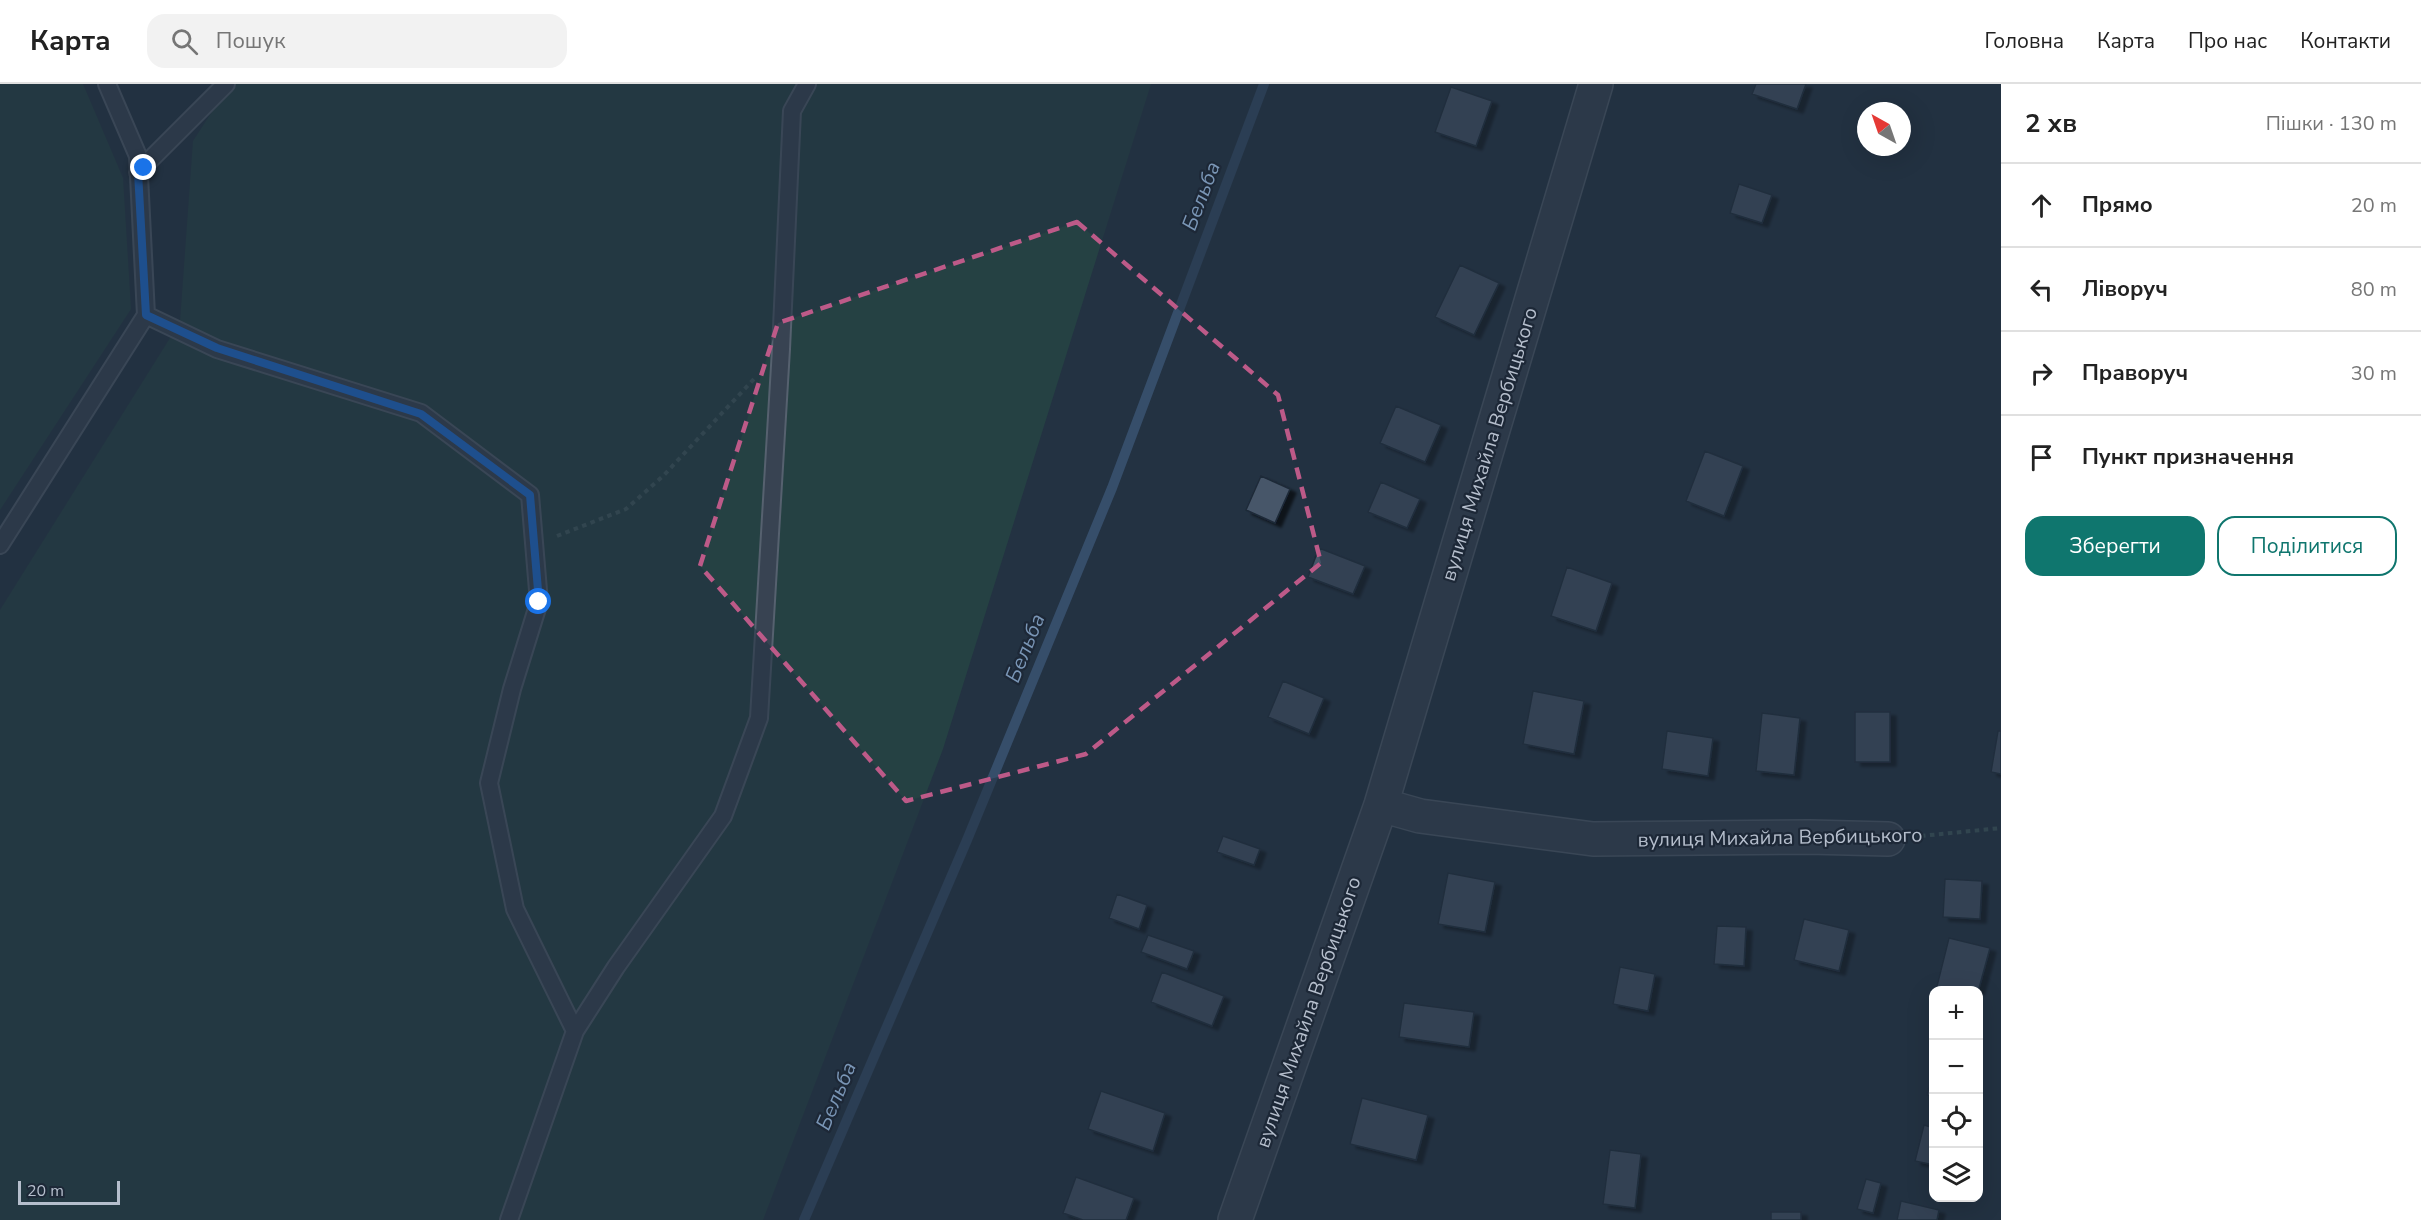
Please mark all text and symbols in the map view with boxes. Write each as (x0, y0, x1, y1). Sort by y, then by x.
search box (147, 14, 567, 68)
text: Карта (30, 22, 111, 60)
icon: search (168, 25, 201, 58)
text: Пошук (216, 26, 286, 56)
text: Головна (1984, 27, 2064, 55)
text: Карта (2097, 27, 2155, 55)
text: Про нас (2188, 27, 2267, 55)
text: Контакти (2300, 27, 2391, 55)
north arrow (1857, 102, 1911, 156)
text: 2 хв (2025, 106, 2077, 141)
text: Пішки · 130 m (2266, 110, 2397, 137)
route end (130, 154, 156, 180)
water label: Бельба (1175, 157, 1227, 235)
icon: ahead (2025, 189, 2058, 222)
text: Прямо (2082, 190, 2153, 220)
text: 20 m (2351, 192, 2397, 219)
icon: left (2025, 273, 2058, 306)
text: Ліворуч (2082, 274, 2168, 304)
text: 80 m (2351, 276, 2397, 303)
street label: вулиця Михайла Вербицького (1435, 304, 1544, 584)
icon: right (2025, 357, 2058, 390)
text: Праворуч (2082, 358, 2188, 388)
text: 30 m (2351, 360, 2397, 387)
icon: arrive (2025, 441, 2058, 474)
text: Пункт призначення (2082, 442, 2294, 472)
button: Зберегти (2025, 516, 2205, 576)
button: Поділитися (2217, 516, 2397, 576)
route start (525, 588, 551, 614)
water label: Бельба (999, 609, 1051, 687)
street label: вулиця Михайла Вербицького (1637, 822, 1923, 853)
street label: вулиця Михайла Вербицького (1249, 873, 1368, 1151)
map controls (1929, 986, 1983, 1202)
button: + (1929, 986, 1983, 1040)
button: − (1929, 1040, 1983, 1094)
water label: Бельба (809, 1057, 863, 1135)
button: locate (1929, 1094, 1983, 1148)
button: layers (1929, 1148, 1983, 1202)
scale bar (18, 1178, 120, 1206)
text: 20 m (27, 1180, 64, 1202)

